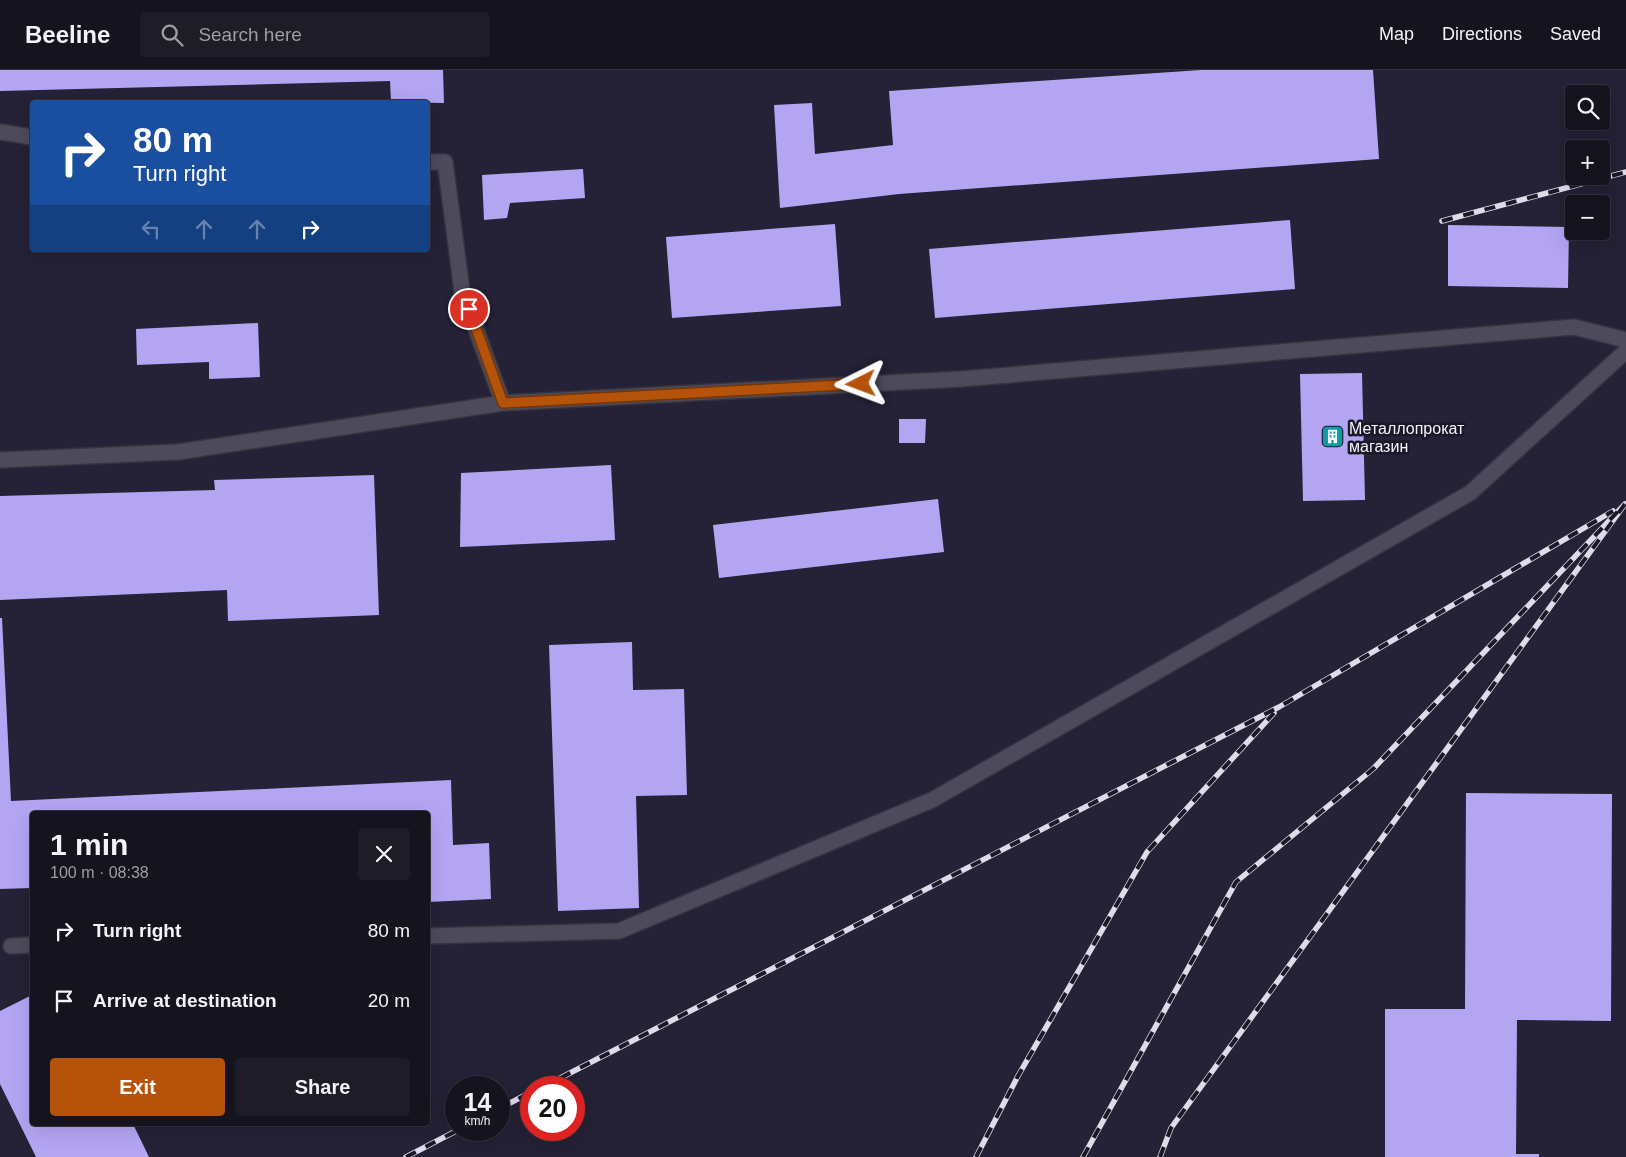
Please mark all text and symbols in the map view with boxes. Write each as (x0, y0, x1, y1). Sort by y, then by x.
search box (140, 12, 490, 57)
text: Beeline (25, 21, 110, 48)
icon: search (158, 21, 186, 49)
text: Search here (198, 24, 302, 45)
text: Map (1379, 24, 1414, 44)
text: Directions (1442, 24, 1522, 44)
text: Saved (1550, 24, 1601, 44)
map controls (1565, 85, 1610, 240)
button: search (1565, 85, 1610, 130)
icon: right (50, 120, 115, 185)
text: 80 m (133, 120, 213, 159)
button: + (1565, 140, 1610, 185)
text: Turn right (133, 161, 226, 186)
button: − (1565, 195, 1610, 240)
icon: left (137, 215, 165, 243)
icon: ahead (190, 215, 218, 243)
icon: ahead (243, 215, 271, 243)
icon: right (296, 215, 324, 243)
pin (448, 288, 490, 330)
icon: arrive (455, 295, 483, 323)
position arrow (834, 357, 886, 409)
place label: Металлопрокат магазин (1349, 420, 1465, 455)
building icon: Металлопрокат магазин (1321, 425, 1345, 449)
text: 1 min (50, 828, 128, 861)
button: close (358, 828, 410, 880)
text: 100 m · 08:38 (50, 864, 149, 881)
icon: right (50, 917, 78, 945)
text: Turn right (93, 920, 181, 941)
text: 80 m (368, 920, 410, 941)
icon: arrive (50, 987, 78, 1015)
text: Arrive at destination (93, 990, 277, 1011)
text: 20 m (368, 990, 410, 1011)
button: Exit (50, 1058, 225, 1116)
button: Share (235, 1058, 410, 1116)
speed limit sign: 20 (520, 1076, 585, 1141)
text: 14 (464, 1088, 491, 1116)
text: km/h (464, 1114, 491, 1128)

